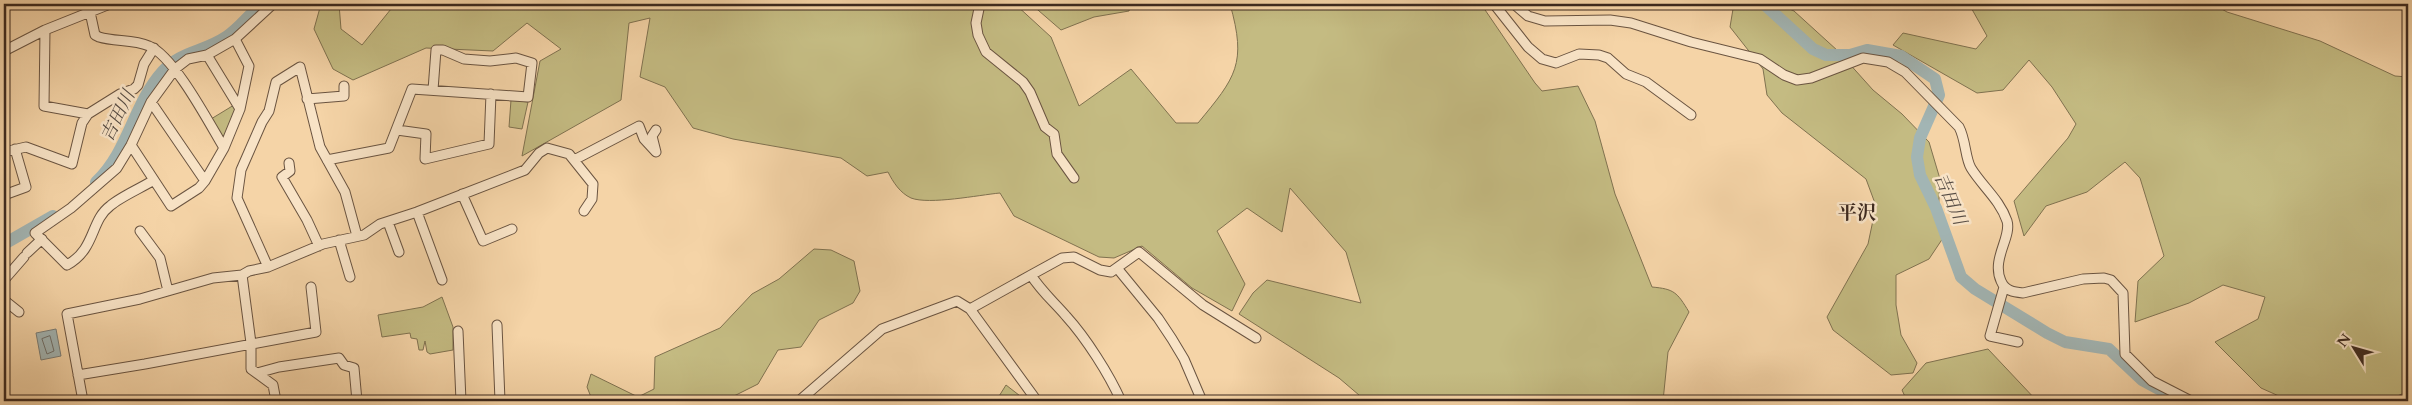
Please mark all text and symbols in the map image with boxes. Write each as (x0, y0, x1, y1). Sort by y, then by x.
water label: 吉田川 (95, 84, 142, 146)
water label: 吉田川 (1928, 169, 1973, 231)
district label: 平沢 (1838, 200, 1876, 226)
north arrow (2330, 322, 2380, 372)
text: N (2333, 330, 2355, 351)

